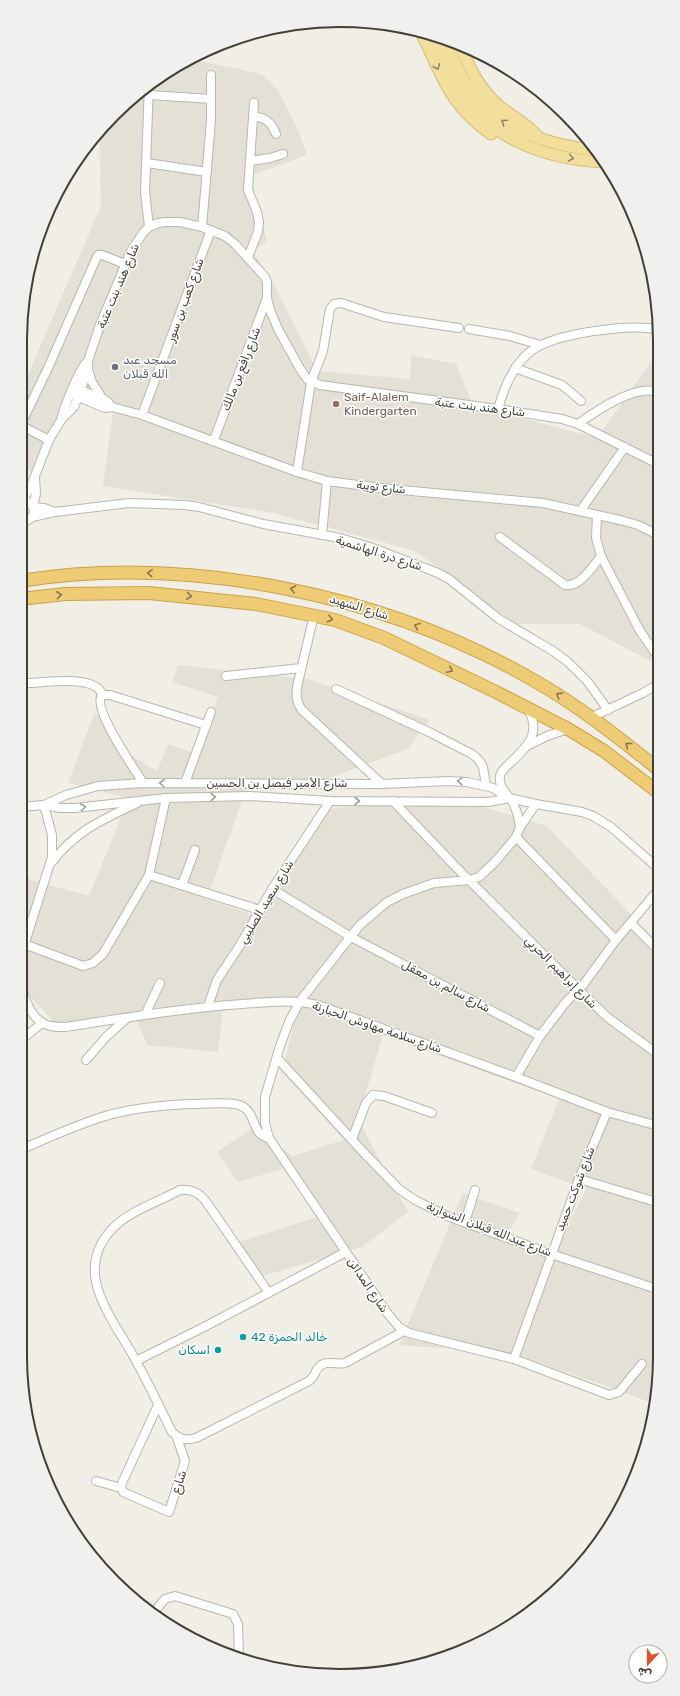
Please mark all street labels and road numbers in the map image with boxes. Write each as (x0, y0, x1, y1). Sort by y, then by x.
street label: شارع هند بنت عتبة (94, 241, 144, 331)
street label: شارع كعب بن سور (163, 256, 209, 345)
street label: شارع رافع بن مالك (219, 325, 265, 414)
street label: شارع هند بنت عتبة (434, 395, 526, 421)
street label: شارع ثويبة (355, 477, 406, 499)
street label: شارع درة الهاشمية (334, 532, 424, 575)
street label: شارع الشهيد (327, 591, 390, 625)
street label: شارع الأمير فيصل بن الحسين (207, 776, 348, 792)
street label: شارع سعيد الصليبي (236, 858, 298, 947)
street label: شارع إبراهيم الحربي (520, 933, 600, 1013)
street label: شارع سالم بن معقل (398, 957, 493, 1017)
street label: شارع سلامة مهاوش الحبارنة (310, 998, 444, 1058)
street label: شارع شوكت حميد (552, 1145, 599, 1234)
street label: شارع عبدالله قبلان الشواربة (424, 1199, 554, 1261)
street label: شارع المدائن (343, 1255, 392, 1316)
street label: شارع (169, 1468, 191, 1496)

